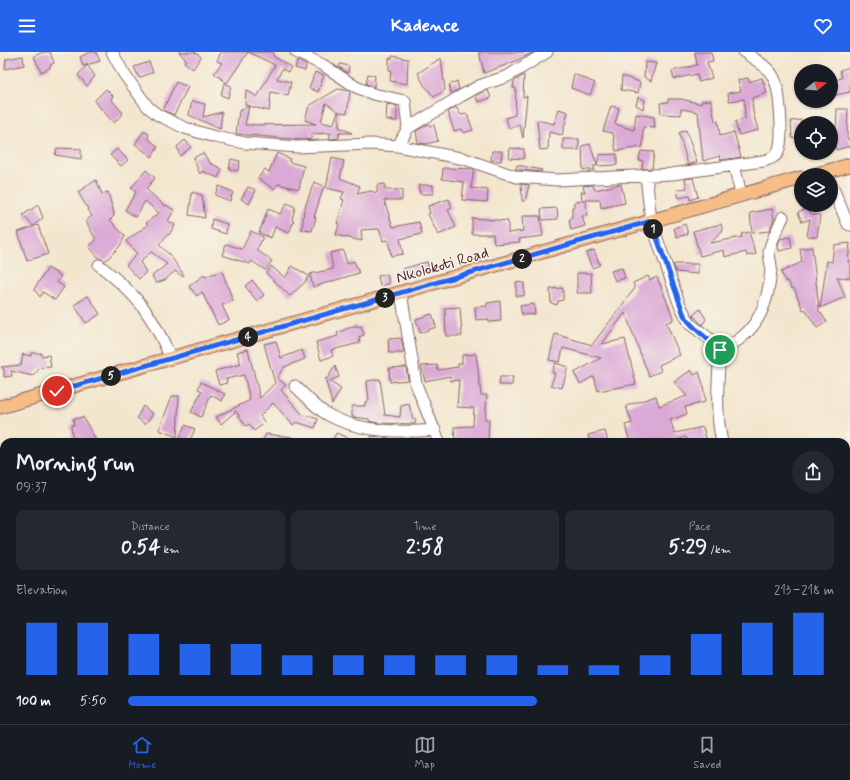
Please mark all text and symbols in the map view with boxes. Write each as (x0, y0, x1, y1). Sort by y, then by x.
text: Kadence (391, 14, 459, 38)
icon: menu (16, 15, 38, 37)
icon: heart (812, 15, 834, 37)
north arrow (794, 64, 838, 108)
map controls (794, 64, 838, 212)
button: locate (794, 116, 838, 160)
button: layers (794, 168, 838, 212)
pin: 1 (643, 219, 663, 239)
text: 1 (651, 222, 655, 236)
street label: Nkolokoti Road (394, 242, 491, 289)
pin: 2 (512, 249, 532, 269)
text: 2 (519, 252, 525, 266)
pin: 3 (375, 288, 395, 308)
text: 3 (383, 291, 387, 305)
pin: 4 (238, 327, 258, 347)
text: 4 (245, 330, 251, 344)
pin (703, 333, 737, 367)
icon: arrive (709, 339, 731, 361)
pin: 5 (101, 366, 121, 386)
text: 5 (108, 369, 114, 383)
pin (40, 374, 74, 408)
icon: check (46, 380, 68, 402)
text: Morning run (16, 450, 135, 478)
button: share (792, 451, 834, 493)
text: 09:37 (16, 479, 47, 496)
text: Distance (131, 520, 170, 534)
text: Time (413, 520, 437, 534)
text: Pace (689, 520, 711, 534)
text: 0.54 (121, 534, 161, 561)
text: 2:58 (406, 534, 444, 561)
text: 5:29 (668, 534, 707, 561)
text: km (161, 543, 180, 557)
text: /km (707, 543, 731, 557)
text: Elevation (16, 582, 67, 599)
text: 213–218 m (774, 582, 834, 599)
text: 100 m (16, 693, 51, 710)
text: 5:50 (80, 693, 107, 710)
tab: Home (129, 734, 156, 772)
tab: Map (414, 734, 436, 772)
tab: Saved (693, 734, 721, 772)

